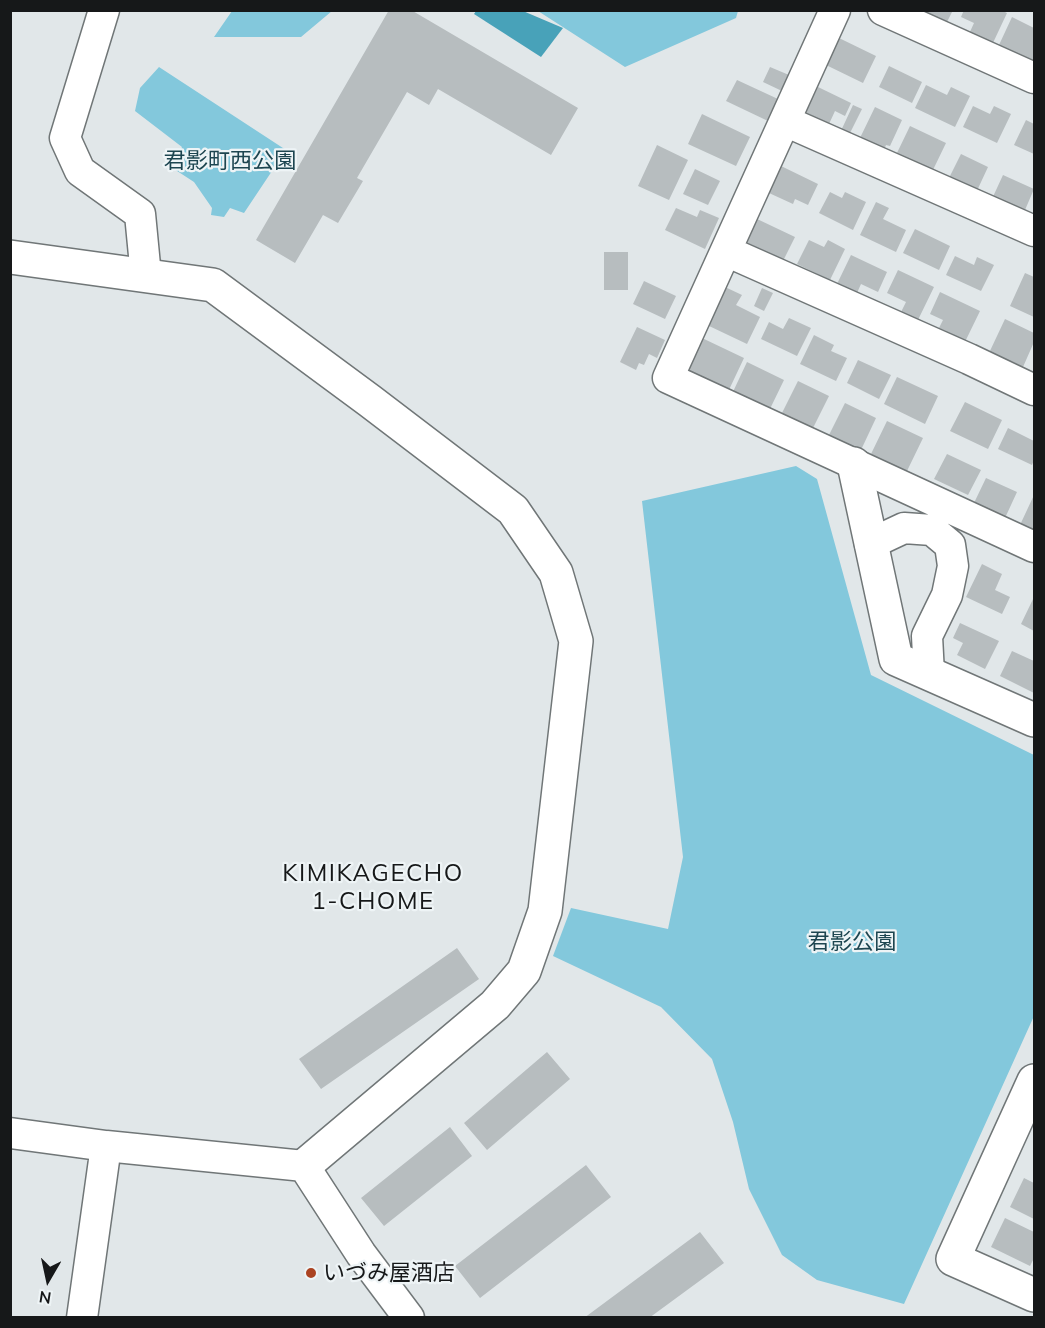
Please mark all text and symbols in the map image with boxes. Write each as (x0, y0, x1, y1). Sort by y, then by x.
park label: 君影町西公園 (164, 148, 296, 174)
district label: KIMIKAGECHO 1-CHOME (282, 860, 464, 916)
park label: 君影公園 (808, 929, 896, 955)
north arrow (18, 1250, 78, 1310)
place label: いづみ屋酒店 (323, 1260, 455, 1286)
marker: いづみ屋酒店 (304, 1266, 318, 1280)
text: N (38, 1287, 53, 1309)

